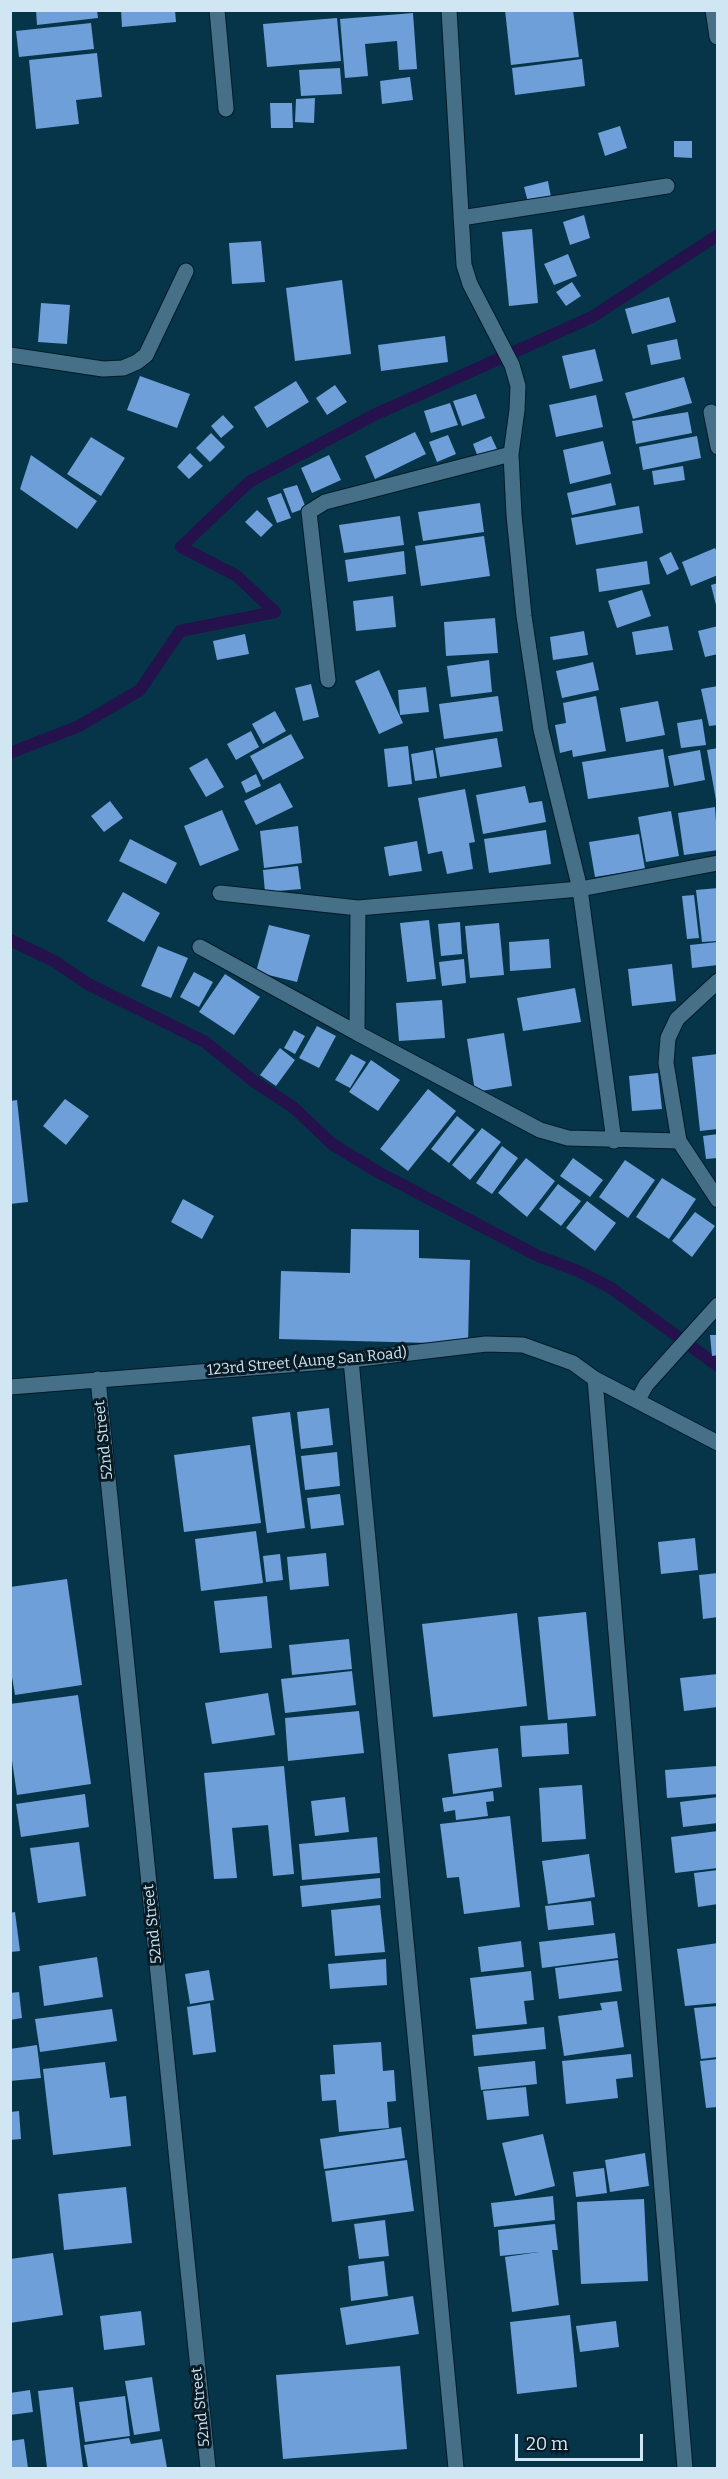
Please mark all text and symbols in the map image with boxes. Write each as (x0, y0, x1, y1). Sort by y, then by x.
street label: 123rd Street (Aung San Road) (206, 1344, 408, 1380)
street label: 52nd Street (91, 1399, 117, 1481)
street label: 52nd Street (140, 1883, 166, 1965)
street label: 52nd Street (188, 2366, 214, 2448)
scale bar (518, 2422, 646, 2460)
text: 20 m (526, 2433, 568, 2455)

